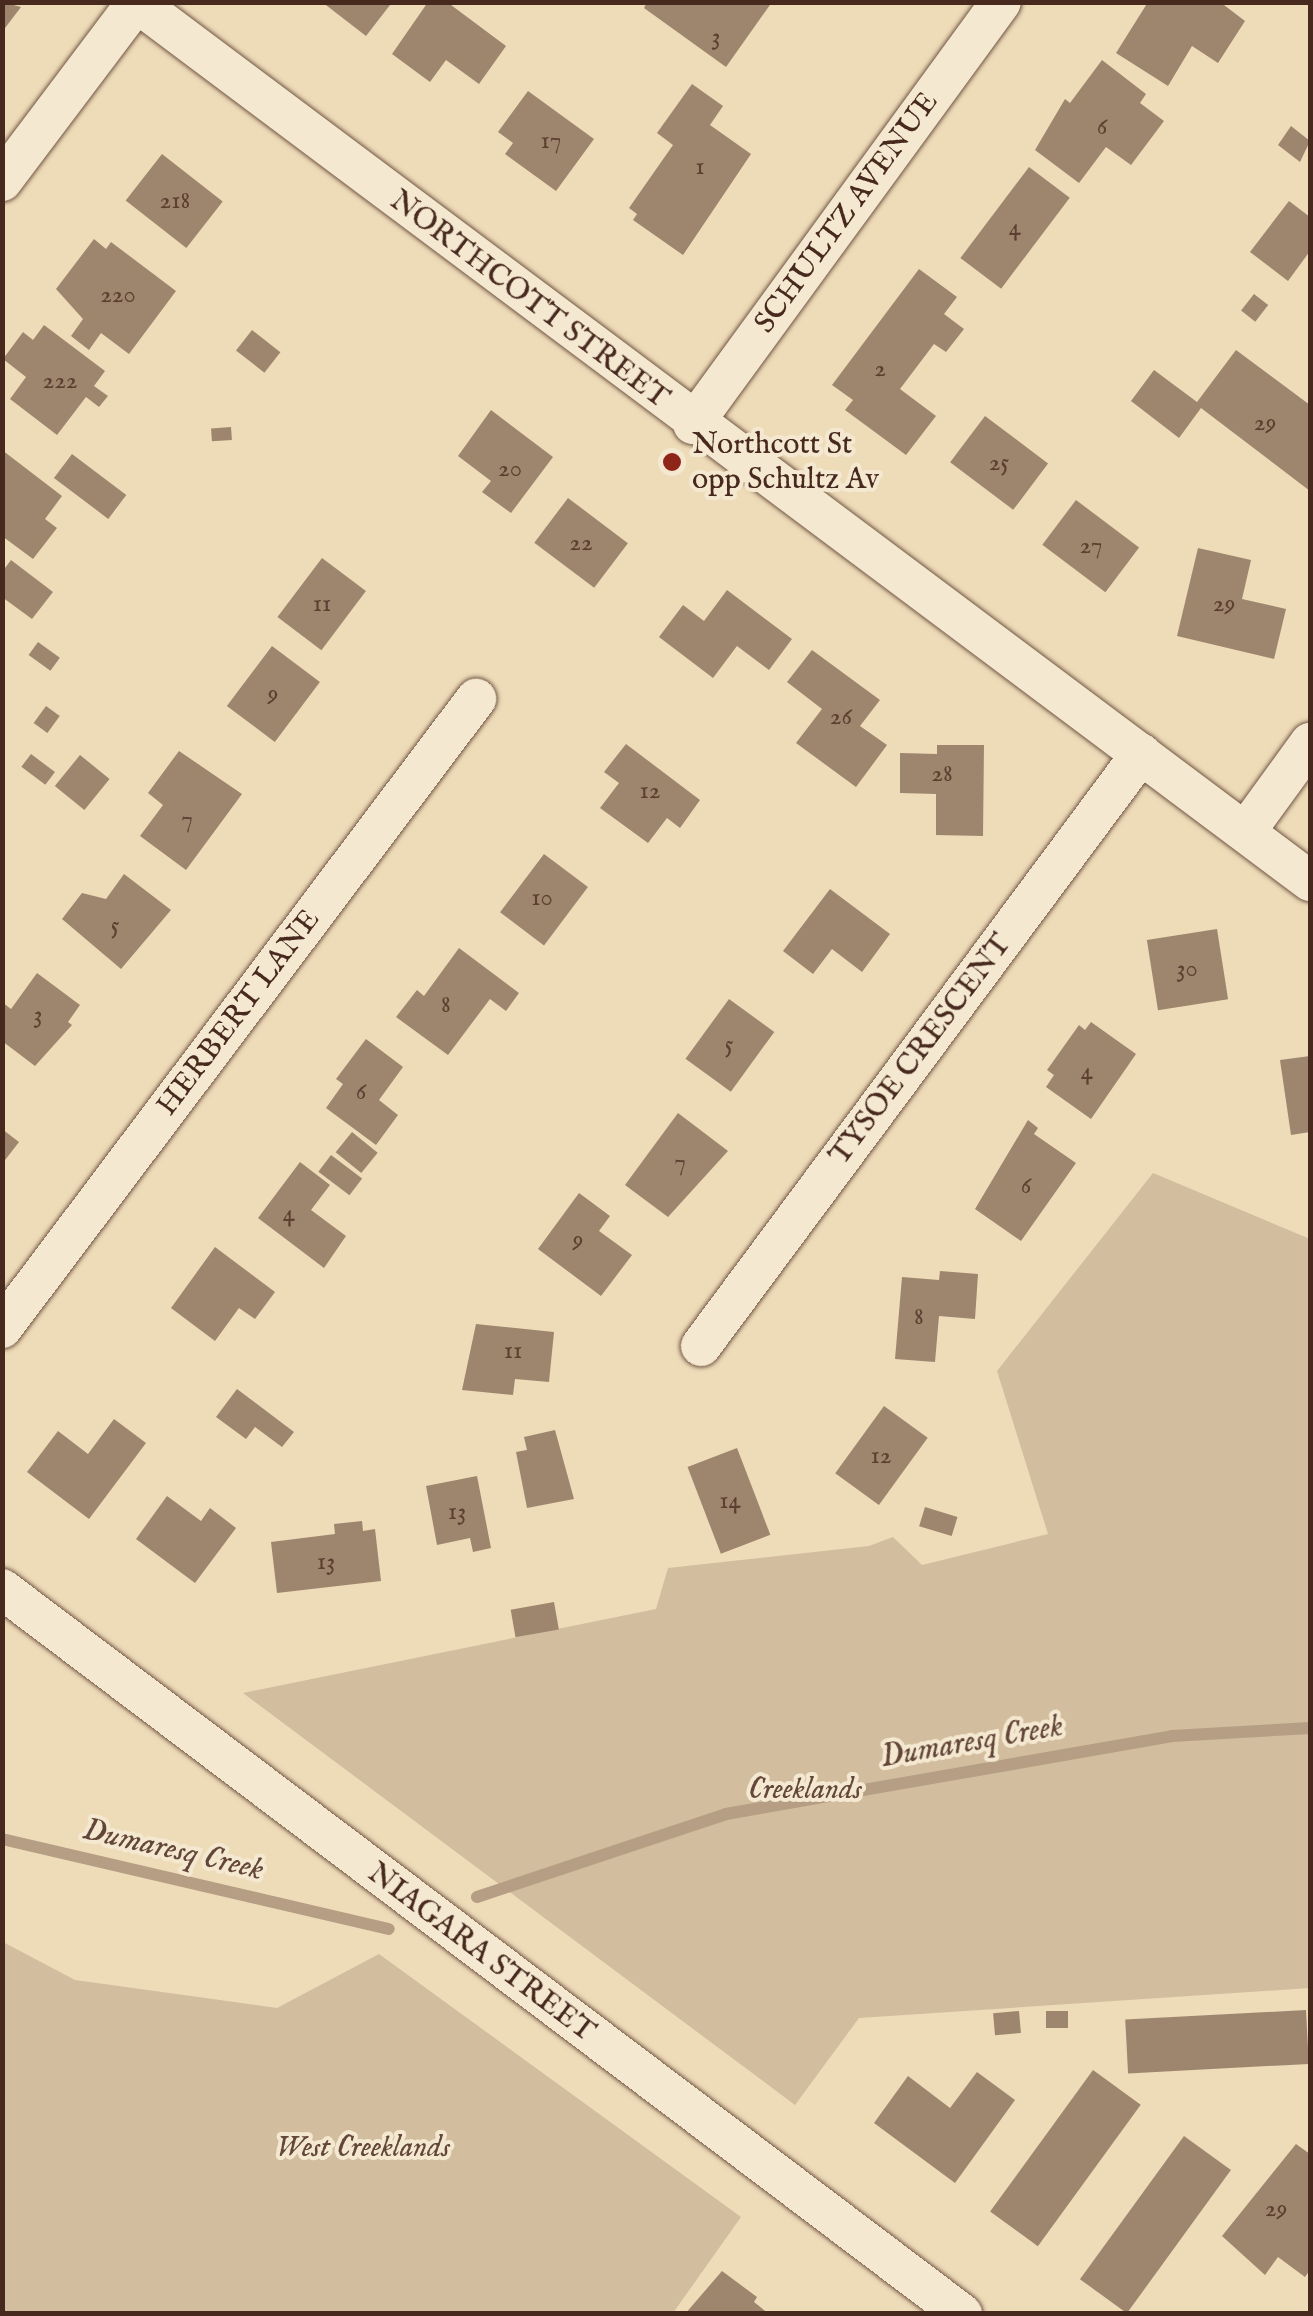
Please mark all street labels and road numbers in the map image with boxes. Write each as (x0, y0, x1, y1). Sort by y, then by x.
street label: SCHULTZ AVENUE (747, 85, 947, 341)
street label: NORTHCOTT STREET (382, 183, 676, 417)
street label: HERBERT LANE (150, 903, 328, 1123)
street label: TYSOE CRESCENT (822, 927, 1020, 1173)
street label: NIAGARA STREET (360, 1856, 602, 2050)

